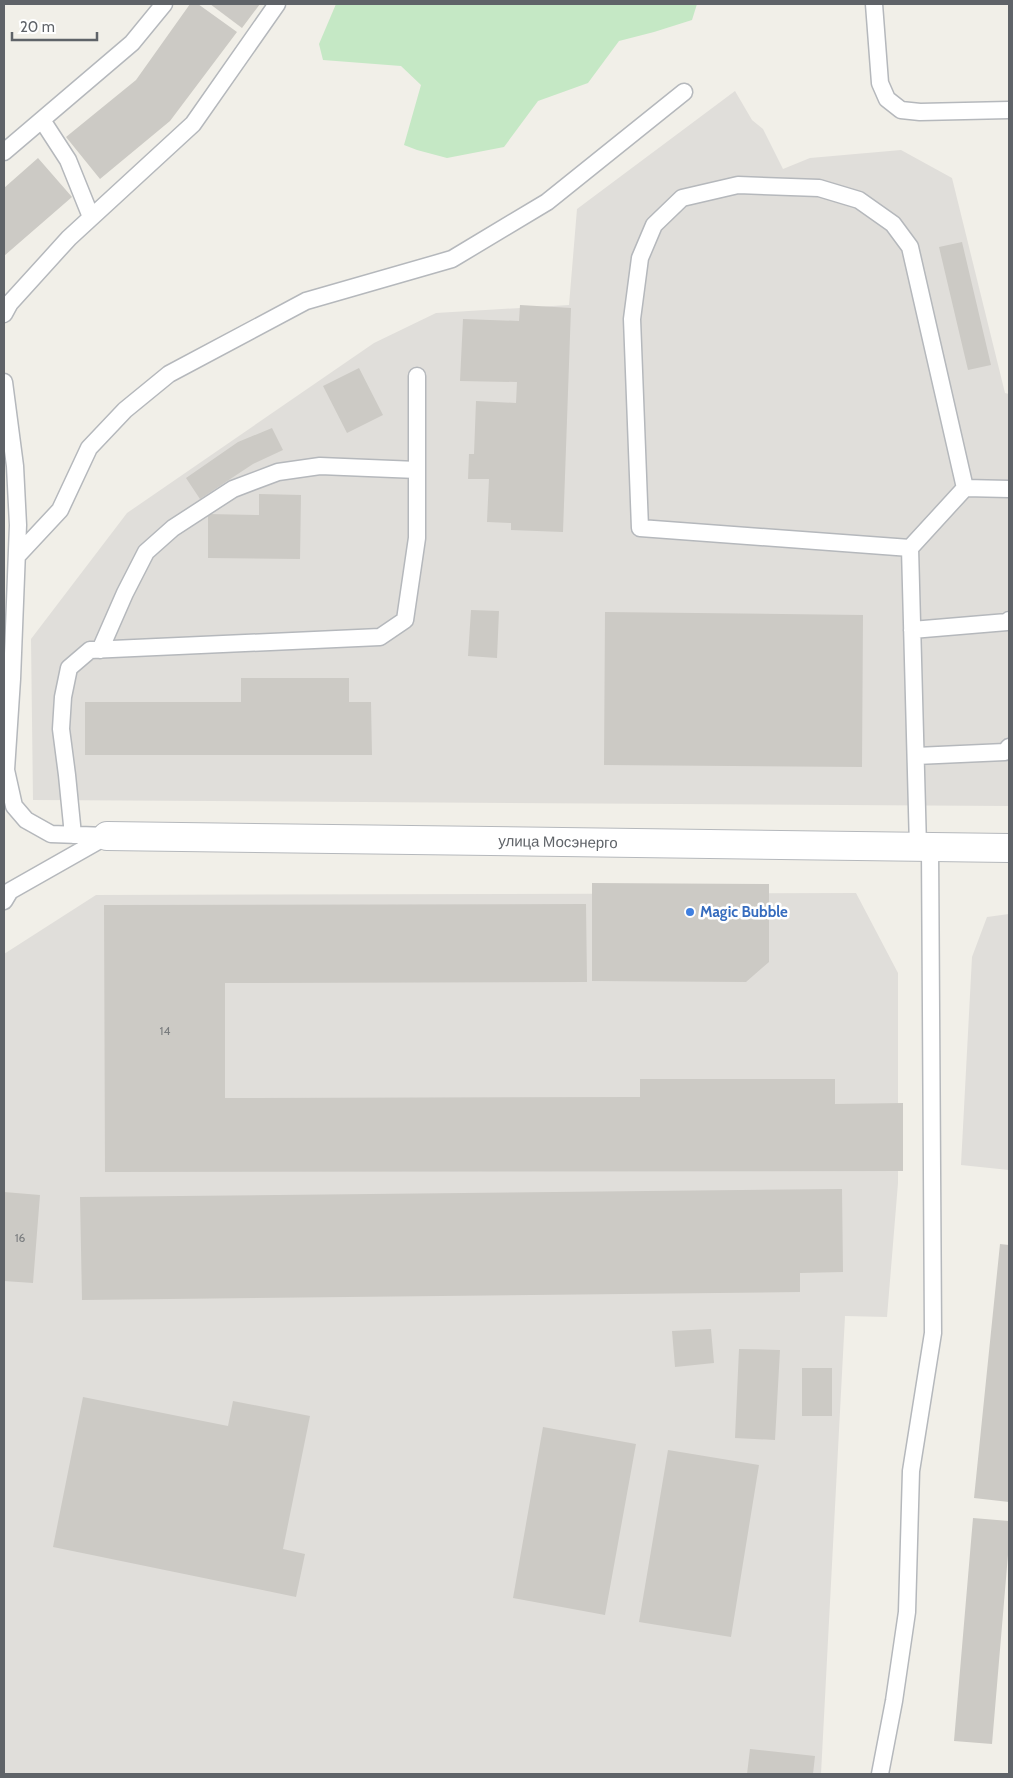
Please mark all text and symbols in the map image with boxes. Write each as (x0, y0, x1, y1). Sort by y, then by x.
scale bar (12, 10, 98, 42)
text: 20 m (20, 18, 55, 36)
street label: улица Мосэнерго (498, 832, 618, 852)
place label: Magic Bubble (700, 903, 788, 921)
marker: Magic Bubble (684, 906, 696, 918)
house number: 14 (160, 1023, 170, 1038)
house number: 16 (15, 1230, 26, 1245)

